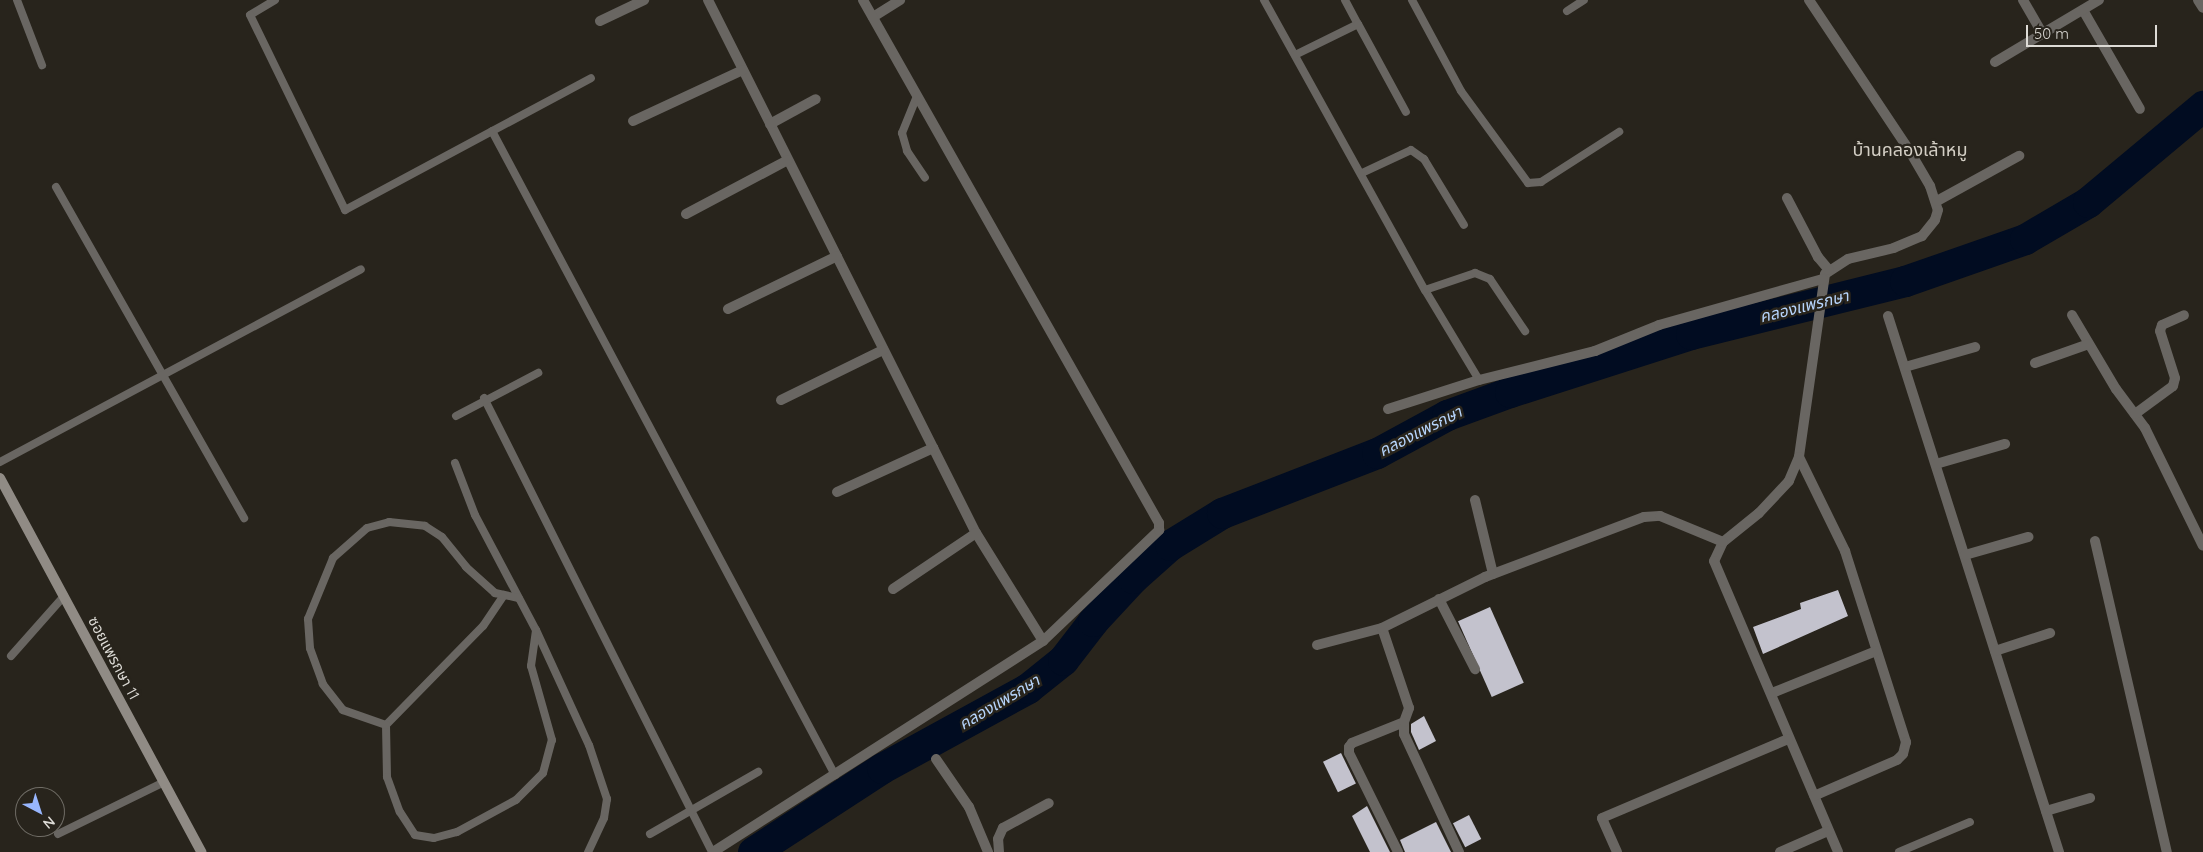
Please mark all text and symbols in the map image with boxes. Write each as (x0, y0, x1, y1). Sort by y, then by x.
scale bar (2028, 15, 2159, 47)
text: 50 m (2034, 24, 2069, 43)
district label: บ้านคลองเล้าหมู (1853, 139, 1967, 161)
water label: คลองแพรกษา (1758, 286, 1850, 326)
water label: คลองแพรกษา (1375, 402, 1465, 460)
street label: ซอยแพรกษา 11 (85, 613, 143, 703)
water label: คลองแพรกษา (955, 670, 1043, 734)
north arrow (15, 787, 65, 837)
text: N (39, 813, 59, 833)

